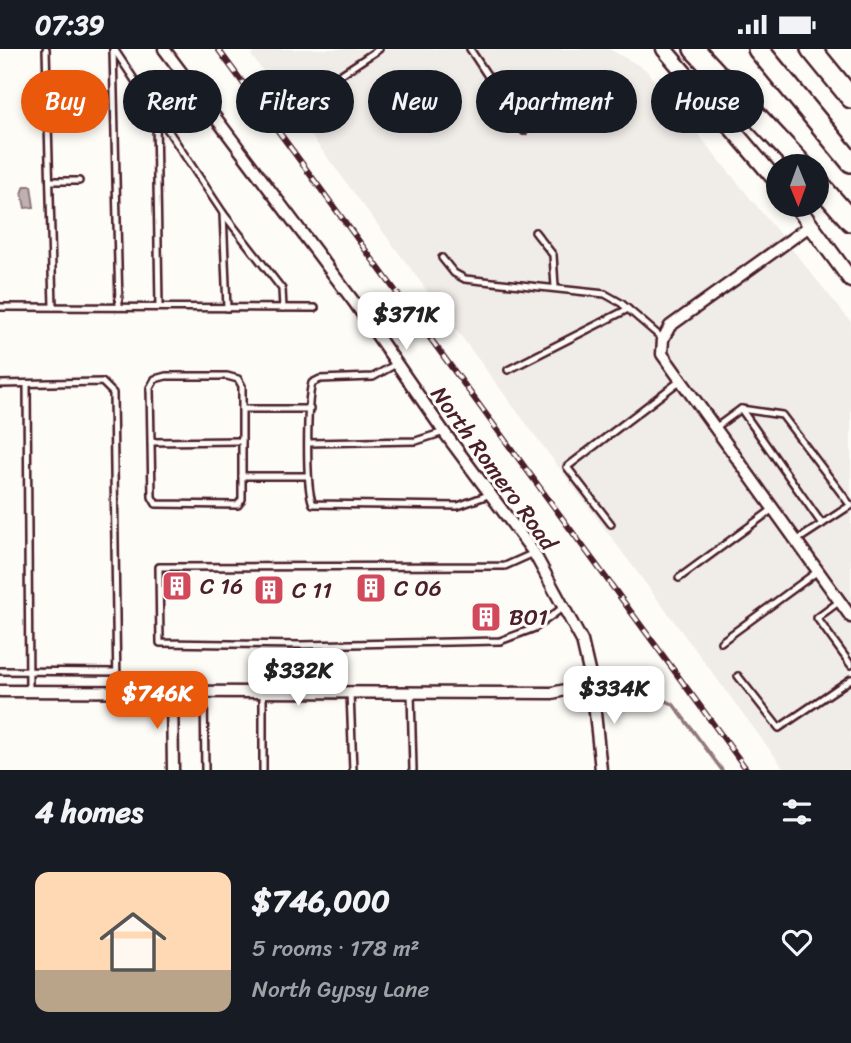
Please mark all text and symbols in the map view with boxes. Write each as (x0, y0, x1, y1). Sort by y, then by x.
text: 07:39 (35, 2, 104, 48)
chip: Buy (21, 70, 109, 133)
chip: Rent (123, 70, 222, 133)
chip: Filters (236, 70, 354, 133)
chip: New (368, 70, 462, 133)
chip: Apartment (476, 70, 637, 133)
chip: House (651, 70, 764, 133)
north arrow (766, 154, 830, 217)
map controls (766, 154, 829, 217)
pin: $371K (357, 293, 455, 352)
text: $371K (373, 294, 439, 335)
street label: North Romero Road (419, 377, 569, 561)
place label: C 16 (200, 566, 243, 607)
place label: C 06 (394, 568, 442, 609)
building icon: C 16 (160, 569, 194, 603)
place label: C 11 (292, 570, 332, 611)
building icon: C 06 (354, 571, 388, 605)
building icon: C 11 (252, 573, 286, 607)
place label: B01 (509, 597, 548, 638)
building icon: B01 (469, 600, 503, 634)
pin: $332K (249, 649, 347, 708)
text: $332K (264, 650, 332, 691)
pin: $334K (565, 667, 663, 726)
text: $334K (579, 668, 649, 709)
pin: $746K (108, 671, 206, 731)
text: $746K (122, 673, 192, 714)
text: 4 homes (35, 785, 143, 839)
icon: filters (778, 793, 816, 831)
text: $746,000 (252, 874, 390, 928)
icon: home (91, 900, 175, 984)
icon: heart (778, 923, 816, 961)
text: 5 rooms · 178 m² (252, 928, 420, 969)
text: North Gypsy Lane (252, 969, 429, 1010)

